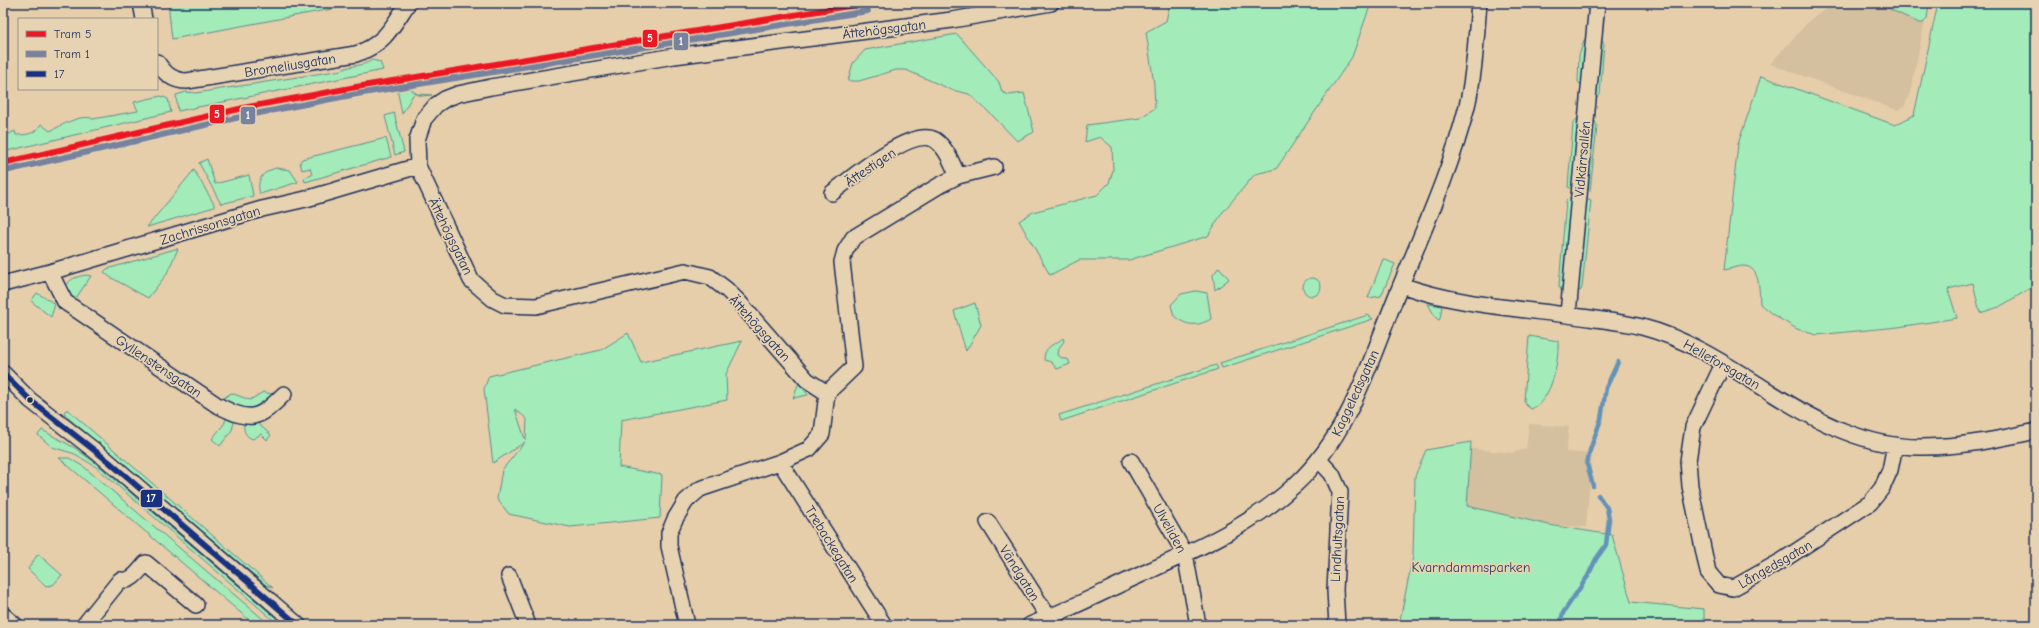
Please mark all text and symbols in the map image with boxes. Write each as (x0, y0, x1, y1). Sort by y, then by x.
street label: Ättehögsgatan (841, 16, 927, 43)
legend (18, 18, 158, 90)
text: Tram 5 (54, 27, 91, 41)
line badge: 5 (642, 29, 658, 48)
text: 5 (647, 32, 653, 45)
line badge: 1 (673, 32, 689, 51)
text: 1 (679, 35, 683, 48)
text: Tram 1 (54, 47, 90, 61)
street label: Bromeliusgatan (243, 50, 337, 81)
text: 17 (54, 67, 65, 81)
line badge: 5 (209, 104, 225, 124)
line badge: 1 (240, 106, 256, 125)
text: 5 (214, 108, 220, 121)
text: 1 (246, 109, 250, 122)
street label: Vidkärrsallén (1571, 120, 1594, 198)
street label: Ättestigen (842, 144, 899, 191)
street label: Ättehögsgatan (424, 195, 477, 278)
street label: Zachrissonsgatan (158, 202, 262, 249)
street label: Ättehögsgatan (725, 291, 794, 365)
street label: Gyllenstensgatan (112, 331, 205, 402)
street label: Helleforsgatan (1680, 336, 1763, 393)
street label: Kaggeledsgatan (1328, 347, 1383, 439)
unlabelled marker (25, 395, 35, 405)
line badge: 17 (140, 489, 163, 508)
text: 17 (146, 492, 156, 505)
street label: Lindhultsgatan (1327, 496, 1348, 582)
street label: Ulveliden (1149, 501, 1190, 556)
street label: Trebackegatan (801, 503, 862, 586)
street label: Långedsgatan (1735, 536, 1815, 592)
street label: Vändgatan (996, 542, 1043, 604)
park label: Kvarndammsparken (1411, 559, 1531, 576)

